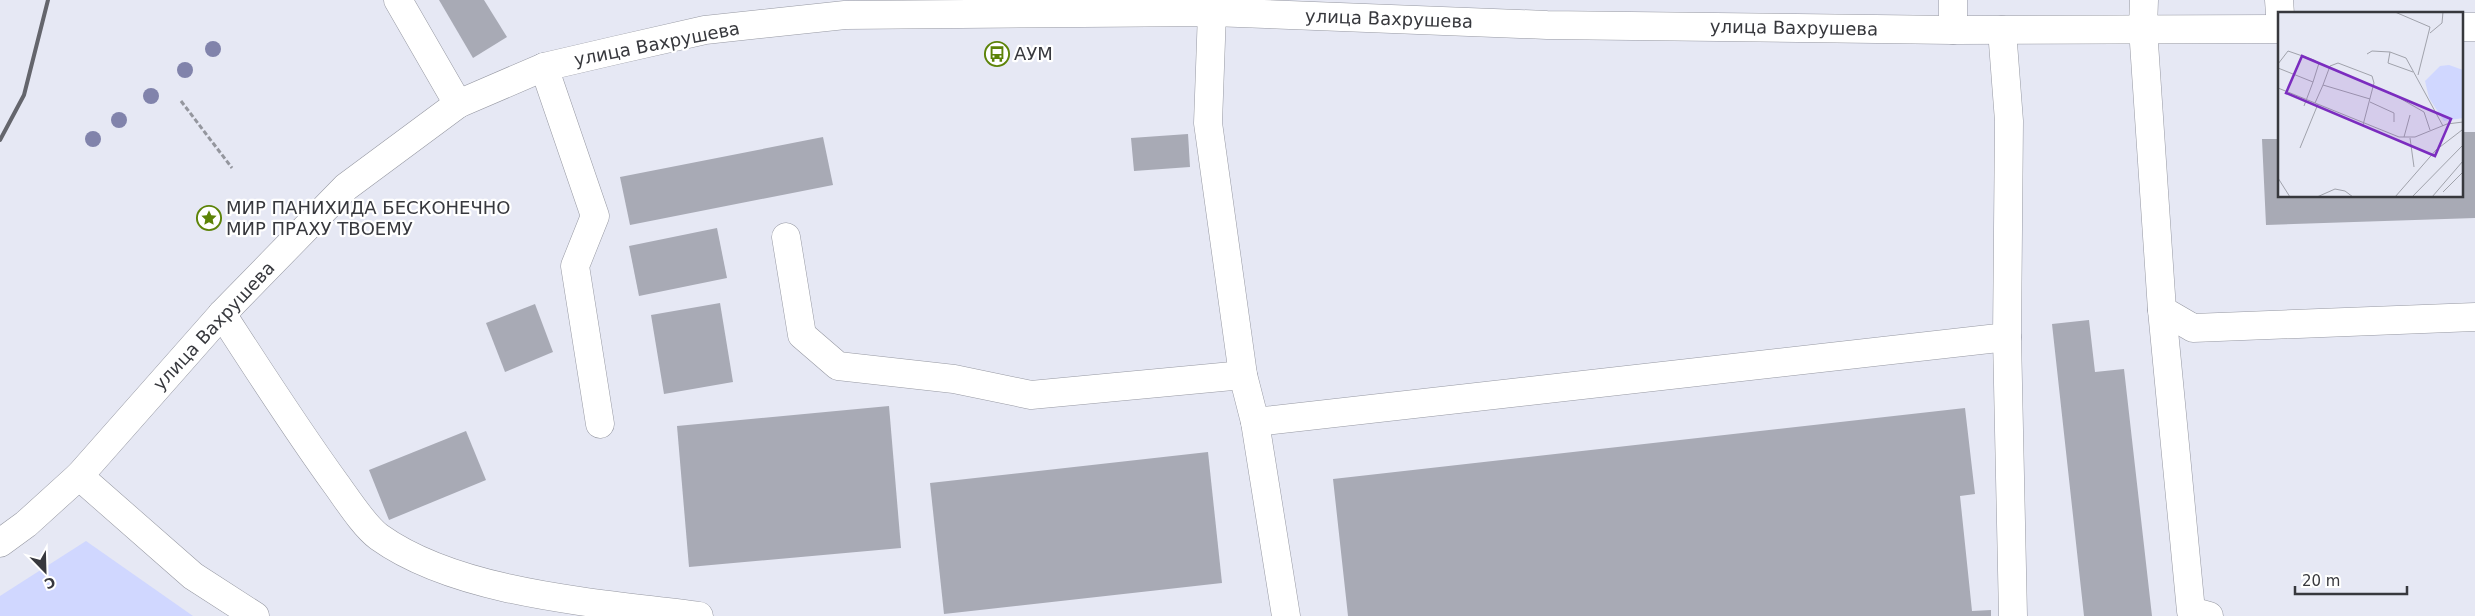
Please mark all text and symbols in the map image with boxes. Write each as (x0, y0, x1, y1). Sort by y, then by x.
street label: улица Вахрушева (1305, 5, 1473, 32)
inset map (2278, 12, 2462, 198)
street label: улица Вахрушева (1710, 16, 1878, 39)
street label: улица Вахрушева (572, 17, 741, 70)
bus stop icon: АУМ (984, 41, 1010, 67)
place label: АУМ (1014, 43, 1053, 64)
place label: МИР ПАНИХИДА БЕСКОНЕЧНО МИР ПРАХУ ТВОЕМУ (226, 197, 511, 239)
place icon: МИР ПАНИХИДА БЕСКОНЕЧНО МИР ПРАХУ ТВОЕМУ (196, 205, 222, 231)
street label: улица Вахрушева (149, 257, 279, 394)
north arrow (20, 546, 70, 596)
scale bar (2295, 564, 2408, 596)
text: 20 m (2302, 572, 2340, 590)
text: С (42, 574, 58, 592)

